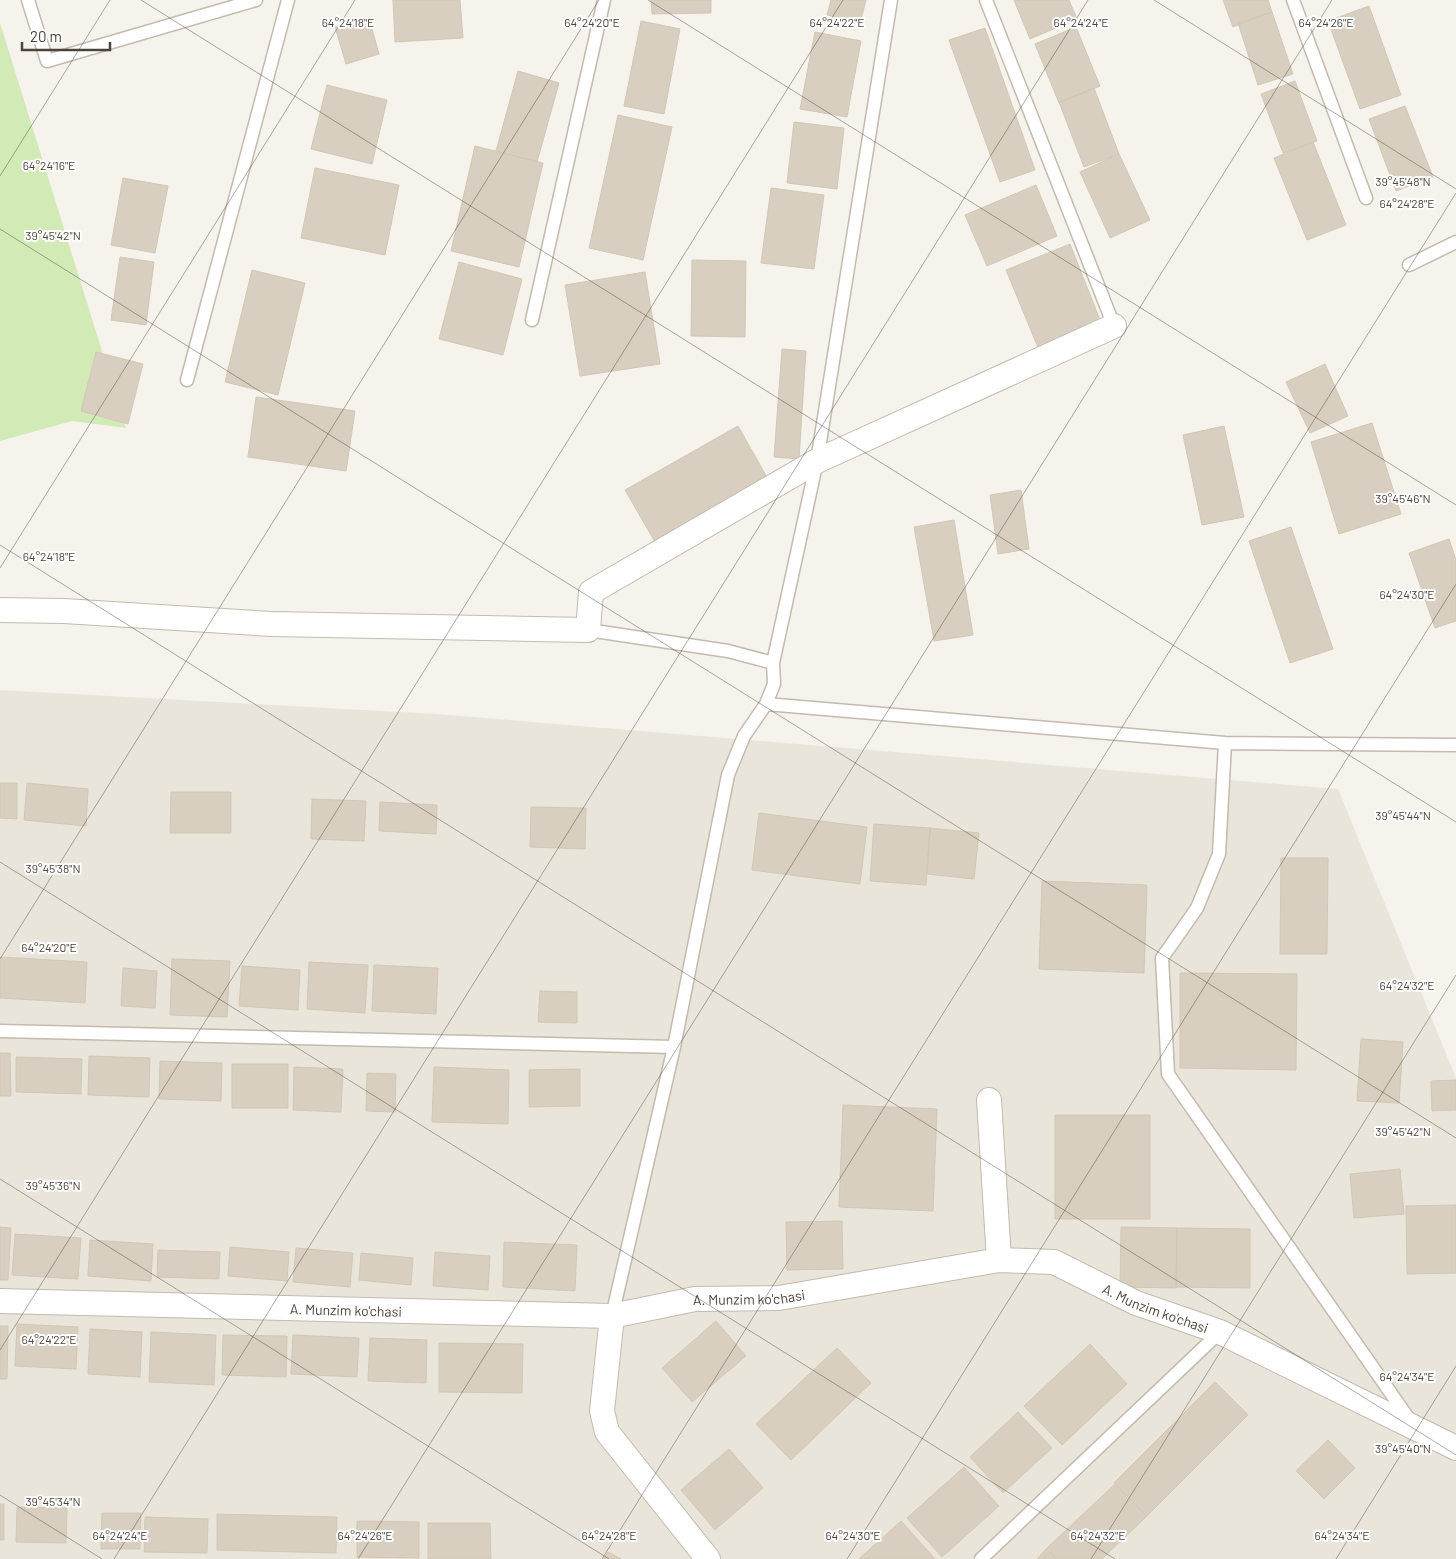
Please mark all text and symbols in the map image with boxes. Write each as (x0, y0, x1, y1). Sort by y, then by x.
text: 64°24'18"E (322, 15, 374, 29)
text: 64°24'20"E (564, 15, 620, 29)
text: 64°24'22"E (809, 15, 865, 29)
text: 64°24'24"E (1053, 15, 1109, 29)
text: 64°24'26"E (1299, 15, 1353, 29)
scale bar (22, 20, 110, 52)
text: 20 m (30, 27, 62, 45)
text: 64°24'16"E (23, 158, 75, 172)
text: 39°45'48"N (1375, 174, 1431, 188)
text: 64°24'28"E (1380, 196, 1434, 210)
text: 39°45'42"N (25, 228, 81, 242)
text: 39°45'46"N (1375, 491, 1431, 505)
text: 64°24'18"E (23, 549, 75, 563)
text: 64°24'30"E (1379, 587, 1435, 601)
text: 39°45'44"N (1375, 808, 1431, 822)
text: 39°45'38"N (25, 861, 81, 875)
text: 64°24'20"E (21, 940, 77, 954)
text: 64°24'32"E (1380, 978, 1434, 992)
text: 39°45'42"N (1375, 1124, 1431, 1138)
text: 39°45'36"N (26, 1178, 81, 1192)
street label: A. Munzim ko'chasi (1100, 1279, 1211, 1336)
street label: A. Munzim ko'chasi (693, 1285, 806, 1308)
street label: A. Munzim ko'chasi (290, 1300, 402, 1319)
text: 64°24'22"E (21, 1332, 77, 1346)
text: 64°24'34"E (1380, 1369, 1434, 1383)
text: 39°45'40"N (1375, 1441, 1431, 1455)
text: 39°45'34"N (25, 1494, 81, 1508)
text: 64°24'24"E (92, 1528, 148, 1542)
text: 64°24'26"E (338, 1528, 392, 1542)
text: 64°24'28"E (582, 1528, 636, 1542)
text: 64°24'30"E (825, 1528, 881, 1542)
text: 64°24'32"E (1071, 1528, 1125, 1542)
text: 64°24'34"E (1315, 1528, 1369, 1542)

